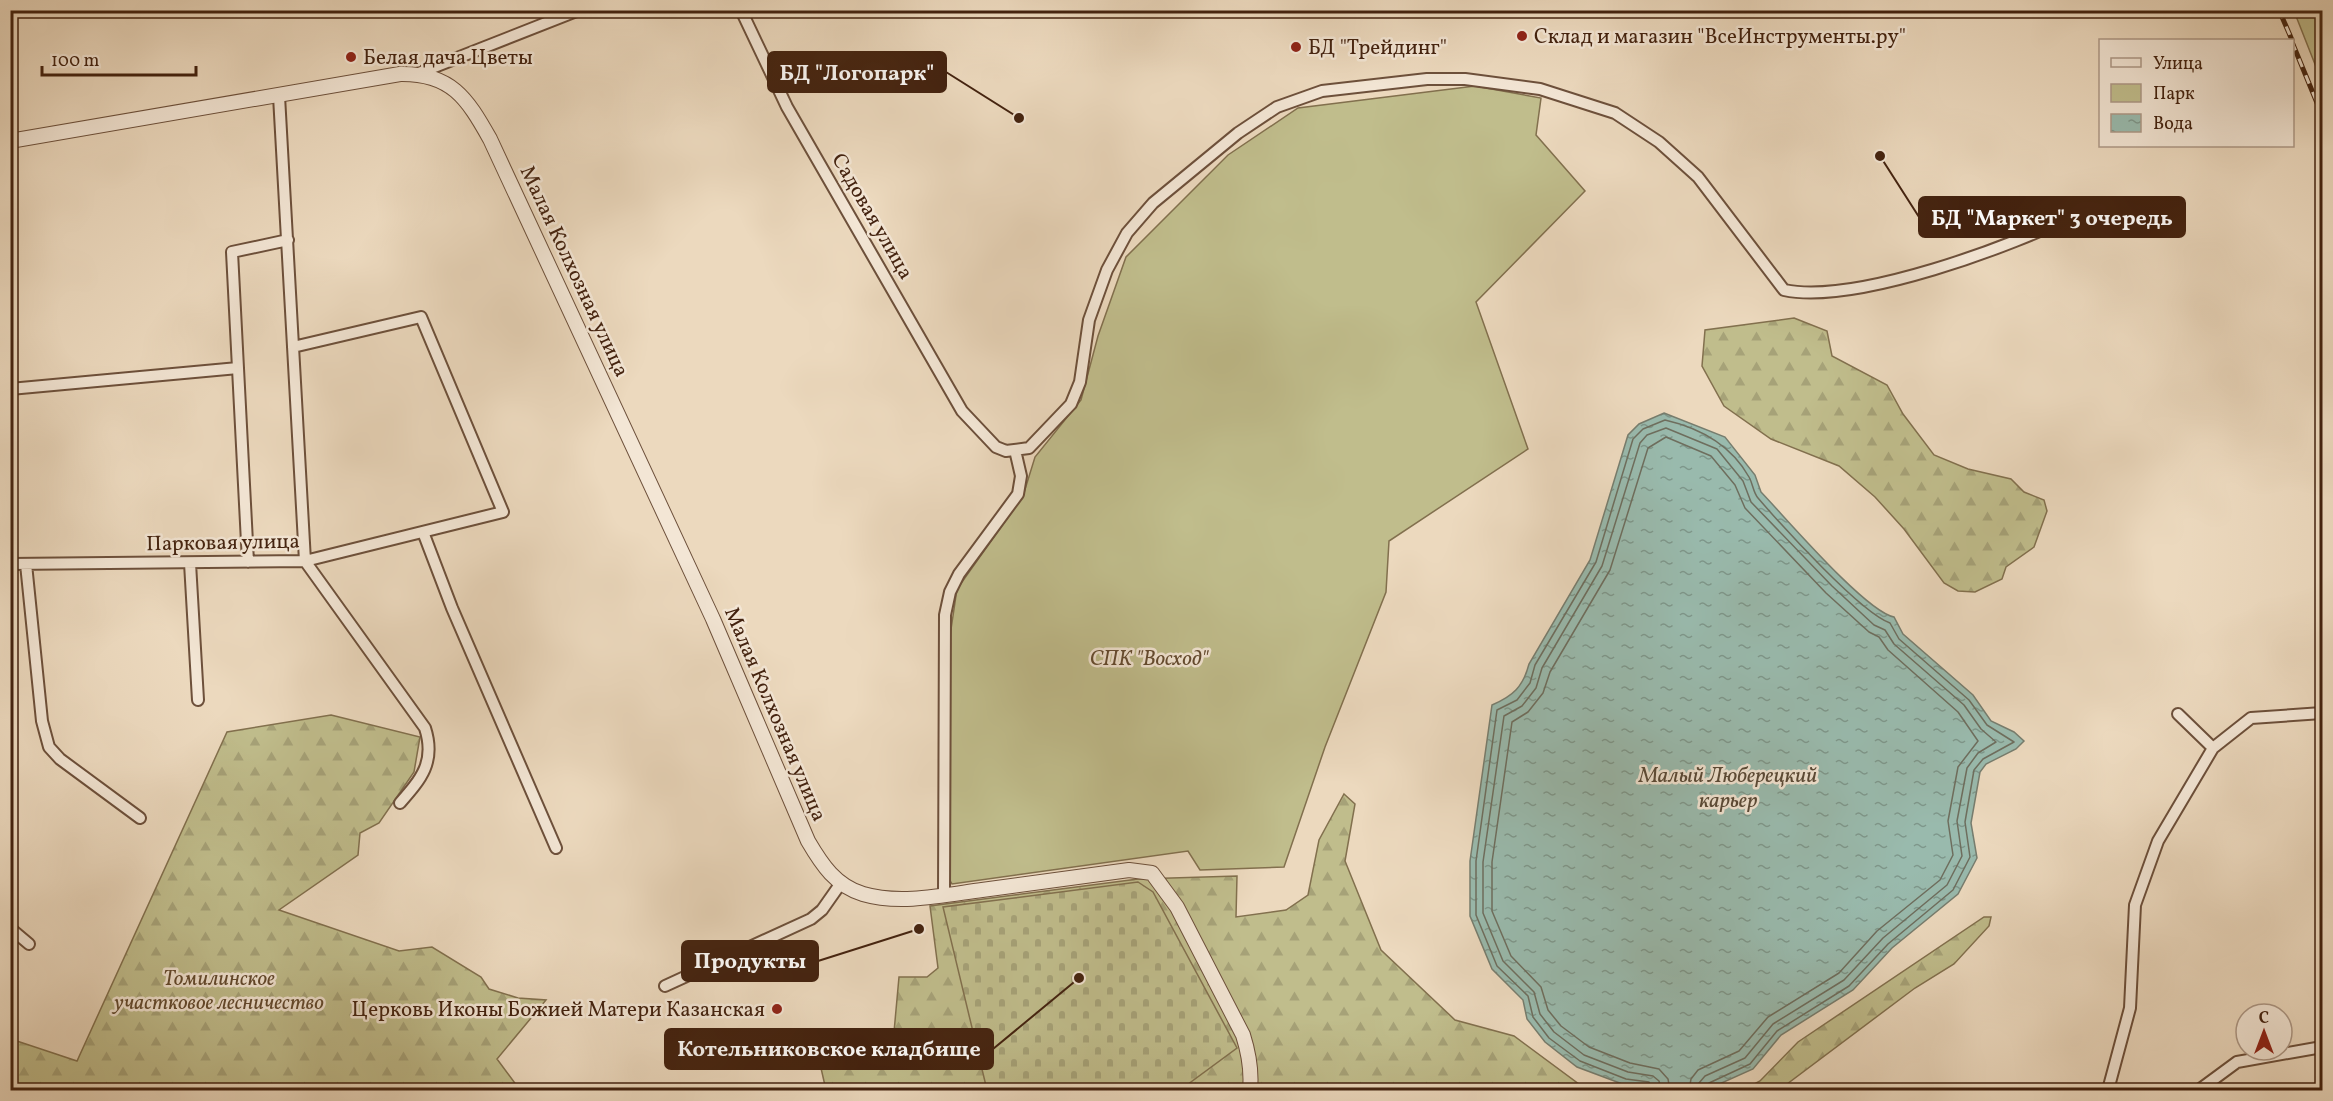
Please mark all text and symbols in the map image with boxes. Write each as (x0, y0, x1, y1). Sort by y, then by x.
place label: Склад и магазин "ВсеИнструменты.ру" (1534, 23, 1906, 52)
marker: Склад и магазин "ВсеИнструменты.ру" (1515, 29, 1529, 43)
place label: БД "Трейдинг" (1308, 34, 1447, 63)
scale bar (42, 39, 196, 77)
legend (2099, 39, 2294, 147)
marker: БД "Трейдинг" (1289, 40, 1303, 54)
place label: Белая дача Цветы (363, 44, 533, 73)
text: 100 m (51, 49, 100, 74)
marker: Белая дача Цветы (344, 50, 358, 64)
callout: БД "Логопарк" (768, 52, 946, 92)
text: Улица (2153, 52, 2203, 77)
text: БД "Логопарк" (780, 59, 934, 90)
text: Парк (2153, 82, 2195, 107)
text: Вода (2153, 112, 2193, 137)
street label: Садовая улица (824, 148, 920, 285)
street label: Малая Колхозная улица (512, 161, 635, 382)
callout: БД "Маркет" 3 очередь (1919, 197, 2185, 237)
text: БД "Маркет" 3 очередь (1931, 204, 2173, 235)
street label: Парковая улица (146, 528, 300, 559)
street label: Малая Колхозная улица (716, 603, 833, 826)
park label: СПК "Восход" (1090, 645, 1209, 674)
water label: Малый Люберецкий карьер (1638, 761, 1817, 817)
callout: Продукты (682, 941, 818, 981)
text: Продукты (694, 947, 806, 978)
park label: Томилинское участковое лесничество (111, 965, 324, 1018)
place label: Церковь Иконы Божией Матери Казанская (352, 996, 765, 1025)
marker: Церковь Иконы Божией Матери Казанская (770, 1002, 784, 1016)
north arrow (2234, 1002, 2294, 1062)
text: С (2259, 1008, 2269, 1030)
callout: Котельниковское кладбище (665, 1029, 993, 1069)
text: Котельниковское кладбище (677, 1035, 981, 1066)

